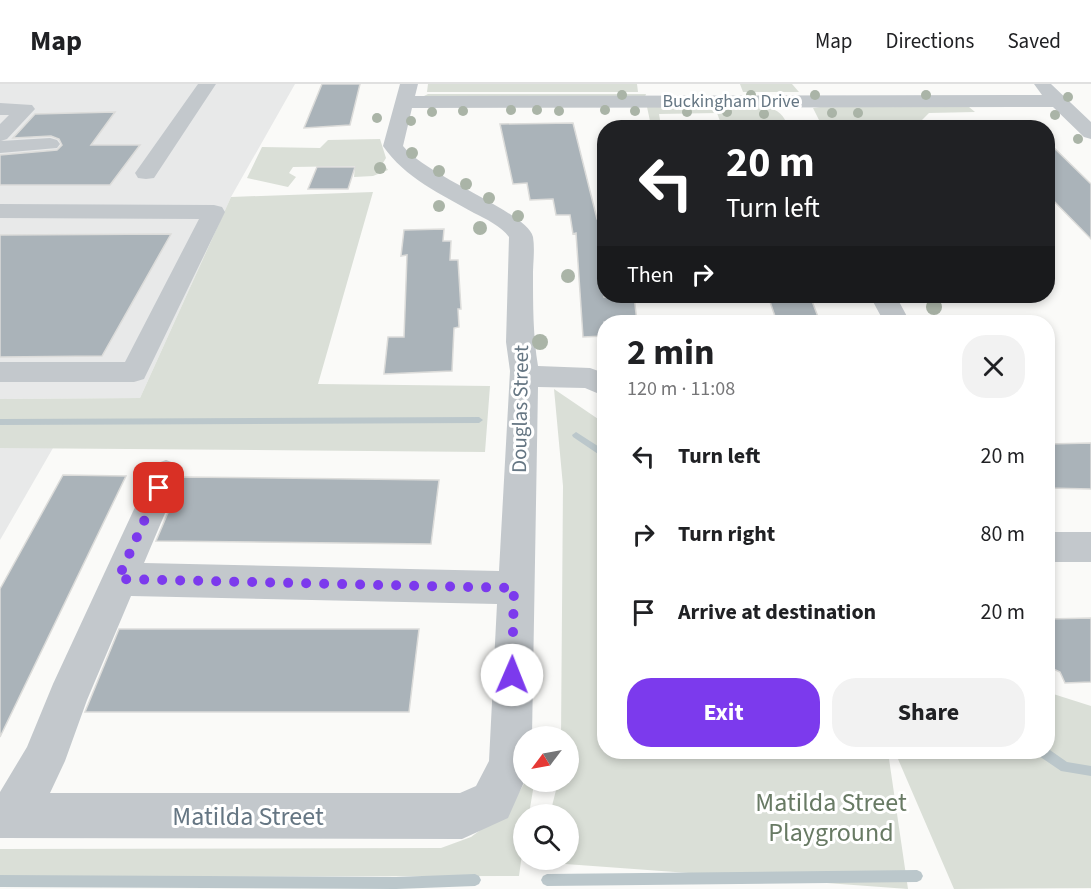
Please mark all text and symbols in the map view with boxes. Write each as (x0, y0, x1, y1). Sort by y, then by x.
text: Map (30, 21, 82, 61)
text: Map (815, 26, 853, 56)
text: Directions (886, 26, 974, 56)
text: Saved (1007, 26, 1061, 56)
street label: Buckingham Drive (662, 89, 800, 114)
text: 20 m (726, 133, 815, 193)
icon: left (627, 144, 705, 222)
text: Turn left (726, 189, 820, 228)
icon: right (686, 258, 719, 291)
text: Then (627, 259, 674, 291)
text: 2 min (627, 327, 715, 378)
button: close (962, 335, 1025, 398)
street label: Douglas Street (504, 345, 536, 473)
text: 120 m · 11:08 (627, 375, 735, 403)
icon: left (627, 440, 660, 473)
text: Turn left (678, 440, 760, 472)
text: 20 m (980, 440, 1025, 472)
pin (133, 462, 184, 513)
icon: arrive (142, 471, 175, 504)
icon: right (627, 518, 660, 551)
text: Turn right (678, 518, 775, 550)
text: 80 m (980, 518, 1025, 550)
icon: arrive (627, 596, 660, 629)
text: Arrive at destination (678, 596, 876, 628)
text: 20 m (980, 596, 1025, 628)
position arrow (480, 643, 544, 707)
button: Exit (627, 678, 820, 747)
button: Share (832, 678, 1025, 747)
north arrow (513, 726, 579, 792)
map controls (513, 726, 579, 870)
park label: Matilda Street Playground (755, 784, 907, 851)
street label: Matilda Street (172, 798, 324, 835)
button: search (513, 804, 579, 870)

